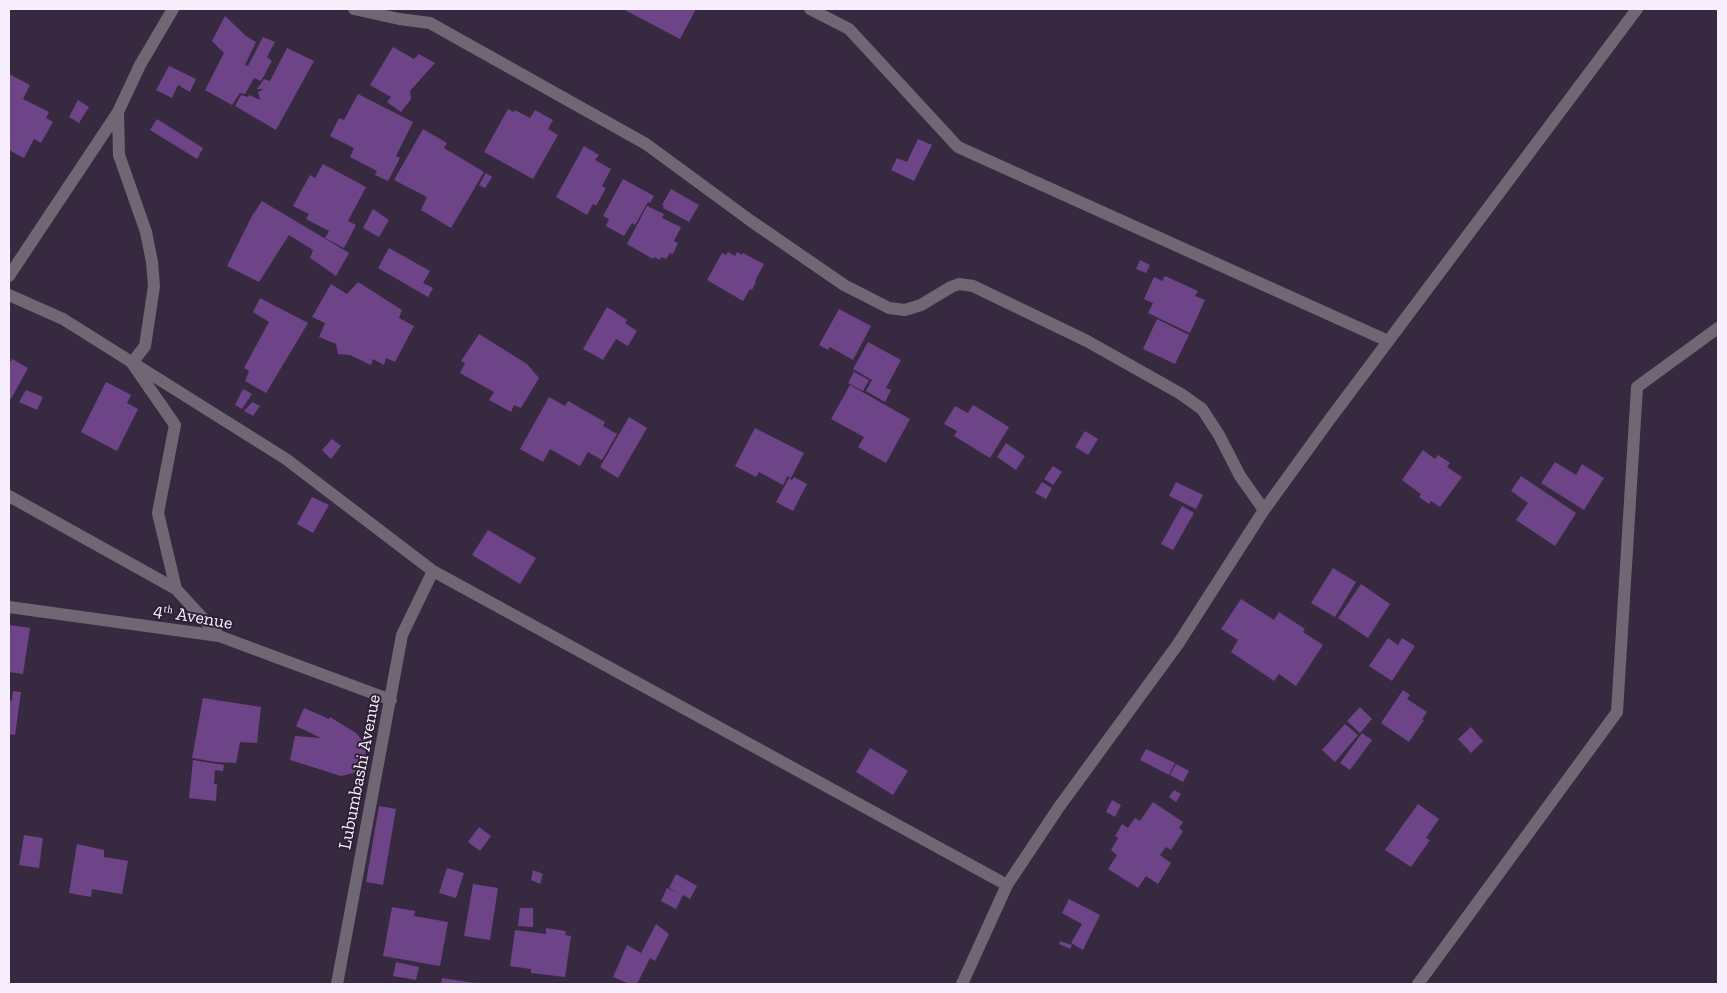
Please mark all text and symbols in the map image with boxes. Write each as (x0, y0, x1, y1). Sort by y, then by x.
street label: 4ᵗʰ Avenue (152, 599, 234, 635)
street label: Lubumbashi Avenue (334, 693, 386, 851)

